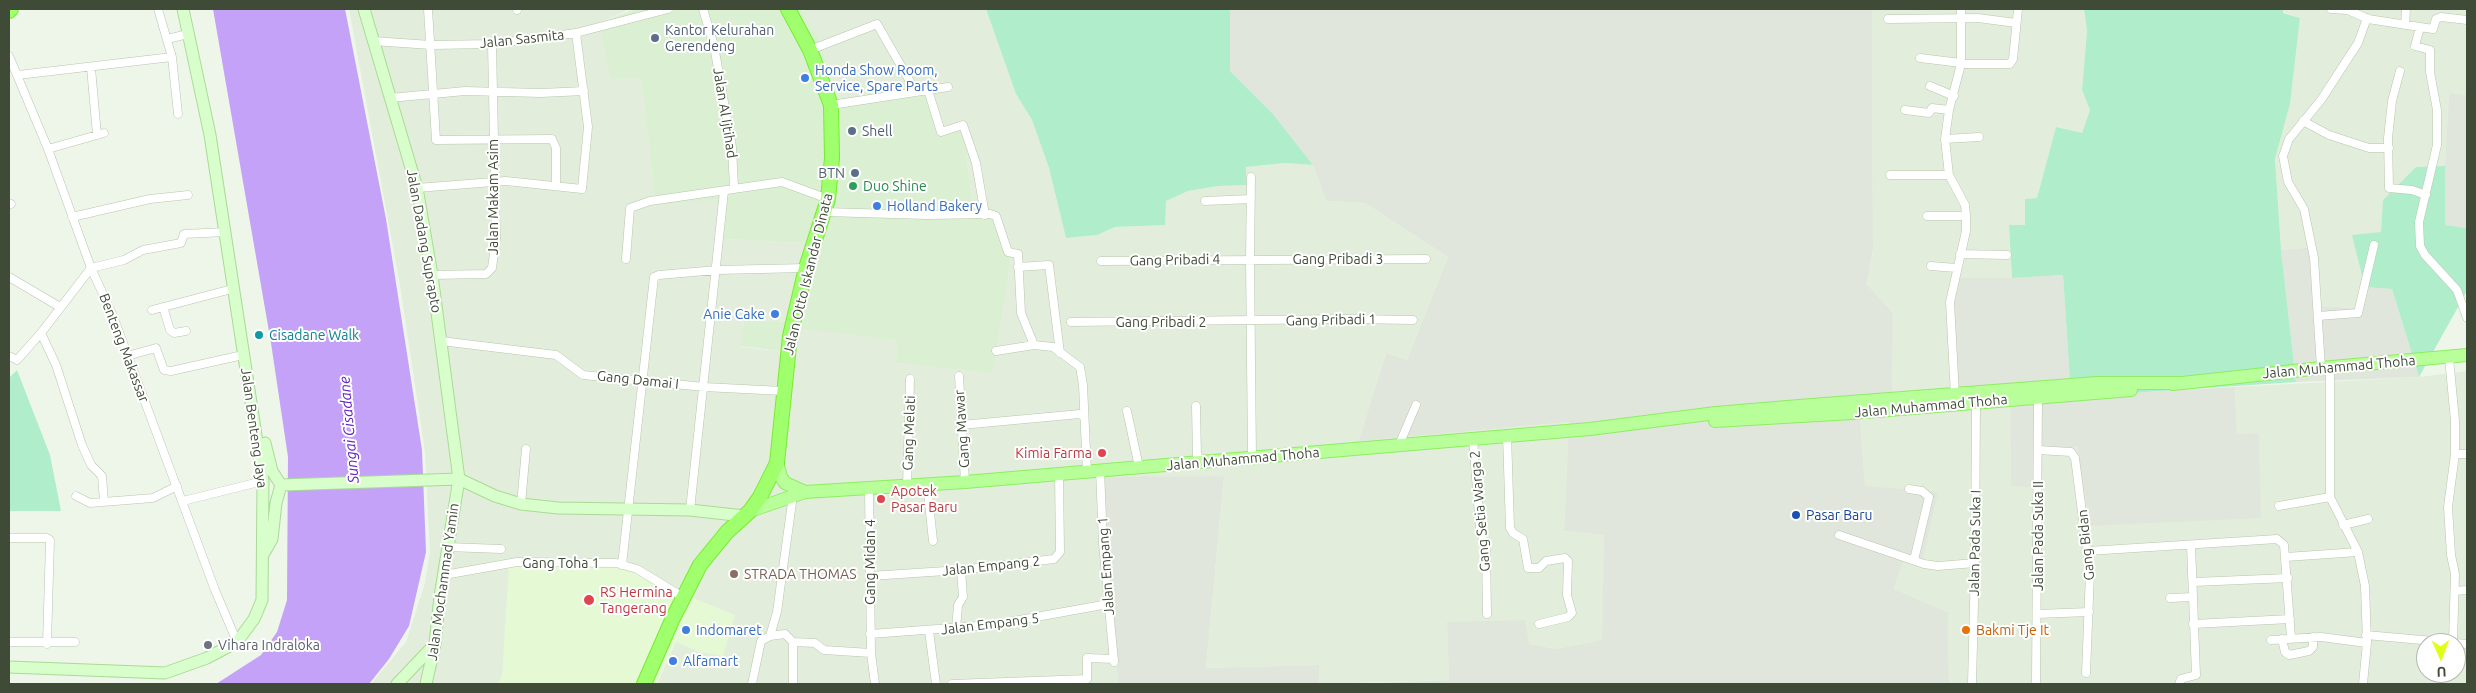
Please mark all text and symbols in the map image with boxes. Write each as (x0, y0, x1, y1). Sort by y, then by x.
place label: Kantor Kelurahan Gerendeng (665, 22, 774, 54)
street label: Jalan Sasmita (479, 26, 565, 52)
marker: Kantor Kelurahan Gerendeng (649, 32, 661, 44)
place label: Honda Show Room, Service, Spare Parts (815, 62, 938, 94)
street label: Jalan Al Ijtihad (710, 67, 740, 159)
marker: Honda Show Room, Service, Spare Parts (799, 72, 811, 84)
place label: Shell (862, 123, 892, 139)
marker: Shell (846, 125, 858, 137)
street label: Jalan Makam Asim (485, 139, 501, 255)
place label: BTN (818, 165, 845, 181)
marker: BTN (849, 167, 861, 179)
street label: Jalan Dadang Suprapto (403, 168, 445, 314)
place label: Duo Shine (863, 178, 927, 194)
marker: Duo Shine (847, 180, 859, 192)
street label: Jalan Otto Iskandar Dinata (780, 191, 836, 357)
place label: Holland Bakery (887, 198, 982, 214)
marker: Holland Bakery (871, 200, 883, 212)
street label: Gang Pribadi 4 (1129, 251, 1221, 269)
street label: Gang Pribadi 3 (1293, 251, 1383, 267)
street label: Benteng Makassar (95, 291, 153, 405)
place label: Anie Cake (703, 306, 765, 322)
marker: Anie Cake (769, 308, 781, 320)
street label: Gang Pribadi 1 (1285, 311, 1377, 329)
street label: Gang Pribadi 2 (1116, 314, 1206, 330)
place label: Cisadane Walk (269, 327, 359, 343)
marker: Cisadane Walk (253, 329, 265, 341)
street label: Jalan Muhammad Thoha (2262, 352, 2416, 382)
street label: Jalan Benteng Jaya (237, 367, 271, 489)
street label: Gang Damai I (596, 367, 680, 393)
water label: Sungai Cisadane (335, 376, 363, 484)
street label: Gang Mawar (951, 389, 973, 469)
street label: Jalan Muhammad Thoha (1854, 391, 2008, 421)
street label: Gang Melati (899, 395, 919, 471)
street label: Jalan Muhammad Thoha (1166, 444, 1320, 474)
place label: Kimia Farma (1015, 445, 1092, 461)
marker: Kimia Farma (1096, 447, 1108, 459)
street label: Gang Setia Warga 2 (1466, 450, 1494, 572)
street label: Jalan Pada Suka II (2030, 481, 2046, 591)
place label: Apotek Pasar Baru (891, 483, 958, 516)
street label: Jalan Pada Suka I (1966, 490, 1984, 596)
marker: Apotek Pasar Baru (875, 493, 887, 505)
street label: Jalan Mochammad Yamin (424, 502, 462, 662)
place label: Pasar Baru (1806, 507, 1873, 523)
marker: Pasar Baru (1790, 509, 1802, 521)
street label: Gang Bidan (2074, 509, 2098, 581)
street label: Jalan Empang 1 (1094, 516, 1118, 616)
street label: Gang Midan 4 (862, 519, 878, 605)
street label: Jalan Empang 2 (941, 552, 1041, 580)
street label: Gang Toha 1 (522, 555, 600, 571)
place label: STRADA THOMAS (744, 566, 857, 582)
marker: STRADA THOMAS (728, 568, 740, 580)
place label: RS Hermina Tangerang (600, 584, 673, 616)
marker: RS Hermina Tangerang (582, 593, 596, 607)
street label: Jalan Empang 5 (940, 610, 1040, 638)
place label: Indomaret (696, 622, 762, 638)
place label: Bakmi Tje It (1976, 622, 2049, 638)
marker: Indomaret (680, 624, 692, 636)
marker: Bakmi Tje It (1960, 624, 1972, 636)
north arrow (2416, 633, 2466, 683)
place label: Vihara Indraloka (218, 637, 320, 653)
marker: Vihara Indraloka (202, 639, 214, 651)
place label: Alfamart (683, 653, 738, 669)
marker: Alfamart (667, 655, 679, 667)
text: U (2436, 664, 2447, 680)

